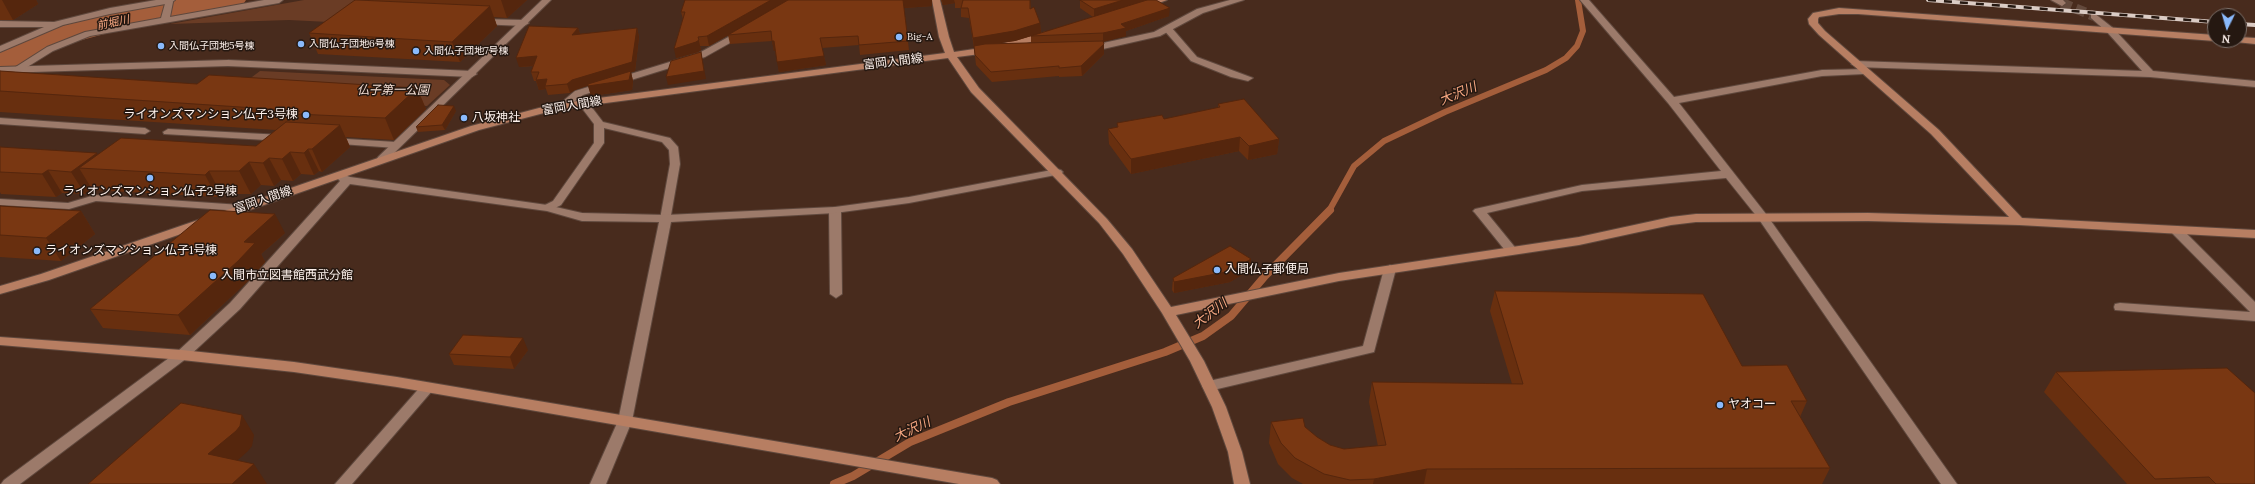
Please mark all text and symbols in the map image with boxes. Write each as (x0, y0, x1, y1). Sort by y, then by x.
north arrow (2207, 8, 2247, 48)
water label: 前堀川 (95, 13, 131, 33)
place label: Big-A (907, 31, 932, 43)
marker: Big-A (894, 32, 904, 42)
text: N (2221, 32, 2231, 46)
place label: 入間仏子団地6号棟 (309, 38, 395, 50)
marker: 入間仏子団地6号棟 (296, 39, 306, 49)
place label: 入間仏子団地5号棟 (169, 40, 254, 52)
marker: 入間仏子団地5号棟 (156, 41, 166, 51)
place label: 入間仏子団地7号棟 (424, 45, 509, 57)
marker: 入間仏子団地7号棟 (411, 46, 421, 56)
street label: 富岡入間線 (862, 51, 924, 73)
water label: 大沢川 (1437, 79, 1479, 109)
park label: 仏子第一公園 (357, 84, 429, 98)
street label: 富岡入間線 (541, 94, 603, 118)
place label: ライオンズマンション仏子3号棟 (123, 108, 298, 122)
marker: ライオンズマンション仏子3号棟 (301, 110, 311, 120)
place label: 八坂神社 (472, 111, 520, 125)
marker: 八坂神社 (459, 113, 469, 123)
marker: ライオンズマンション仏子2号棟 (145, 173, 155, 183)
street label: 富岡入間線 (232, 183, 294, 217)
place label: ライオンズマンション仏子2号棟 (63, 185, 237, 199)
place label: ライオンズマンション仏子1号棟 (45, 244, 217, 258)
marker: ライオンズマンション仏子1号棟 (32, 246, 42, 256)
place label: 入間仏子郵便局 (1225, 263, 1309, 277)
marker: 入間仏子郵便局 (1212, 265, 1222, 275)
place label: 入間市立図書館西武分館 (221, 269, 353, 283)
marker: 入間市立図書館西武分館 (208, 271, 218, 281)
water label: 大沢川 (1190, 296, 1230, 332)
place label: ヤオコー (1728, 398, 1776, 412)
marker: ヤオコー (1715, 400, 1725, 410)
water label: 大沢川 (891, 415, 933, 445)

